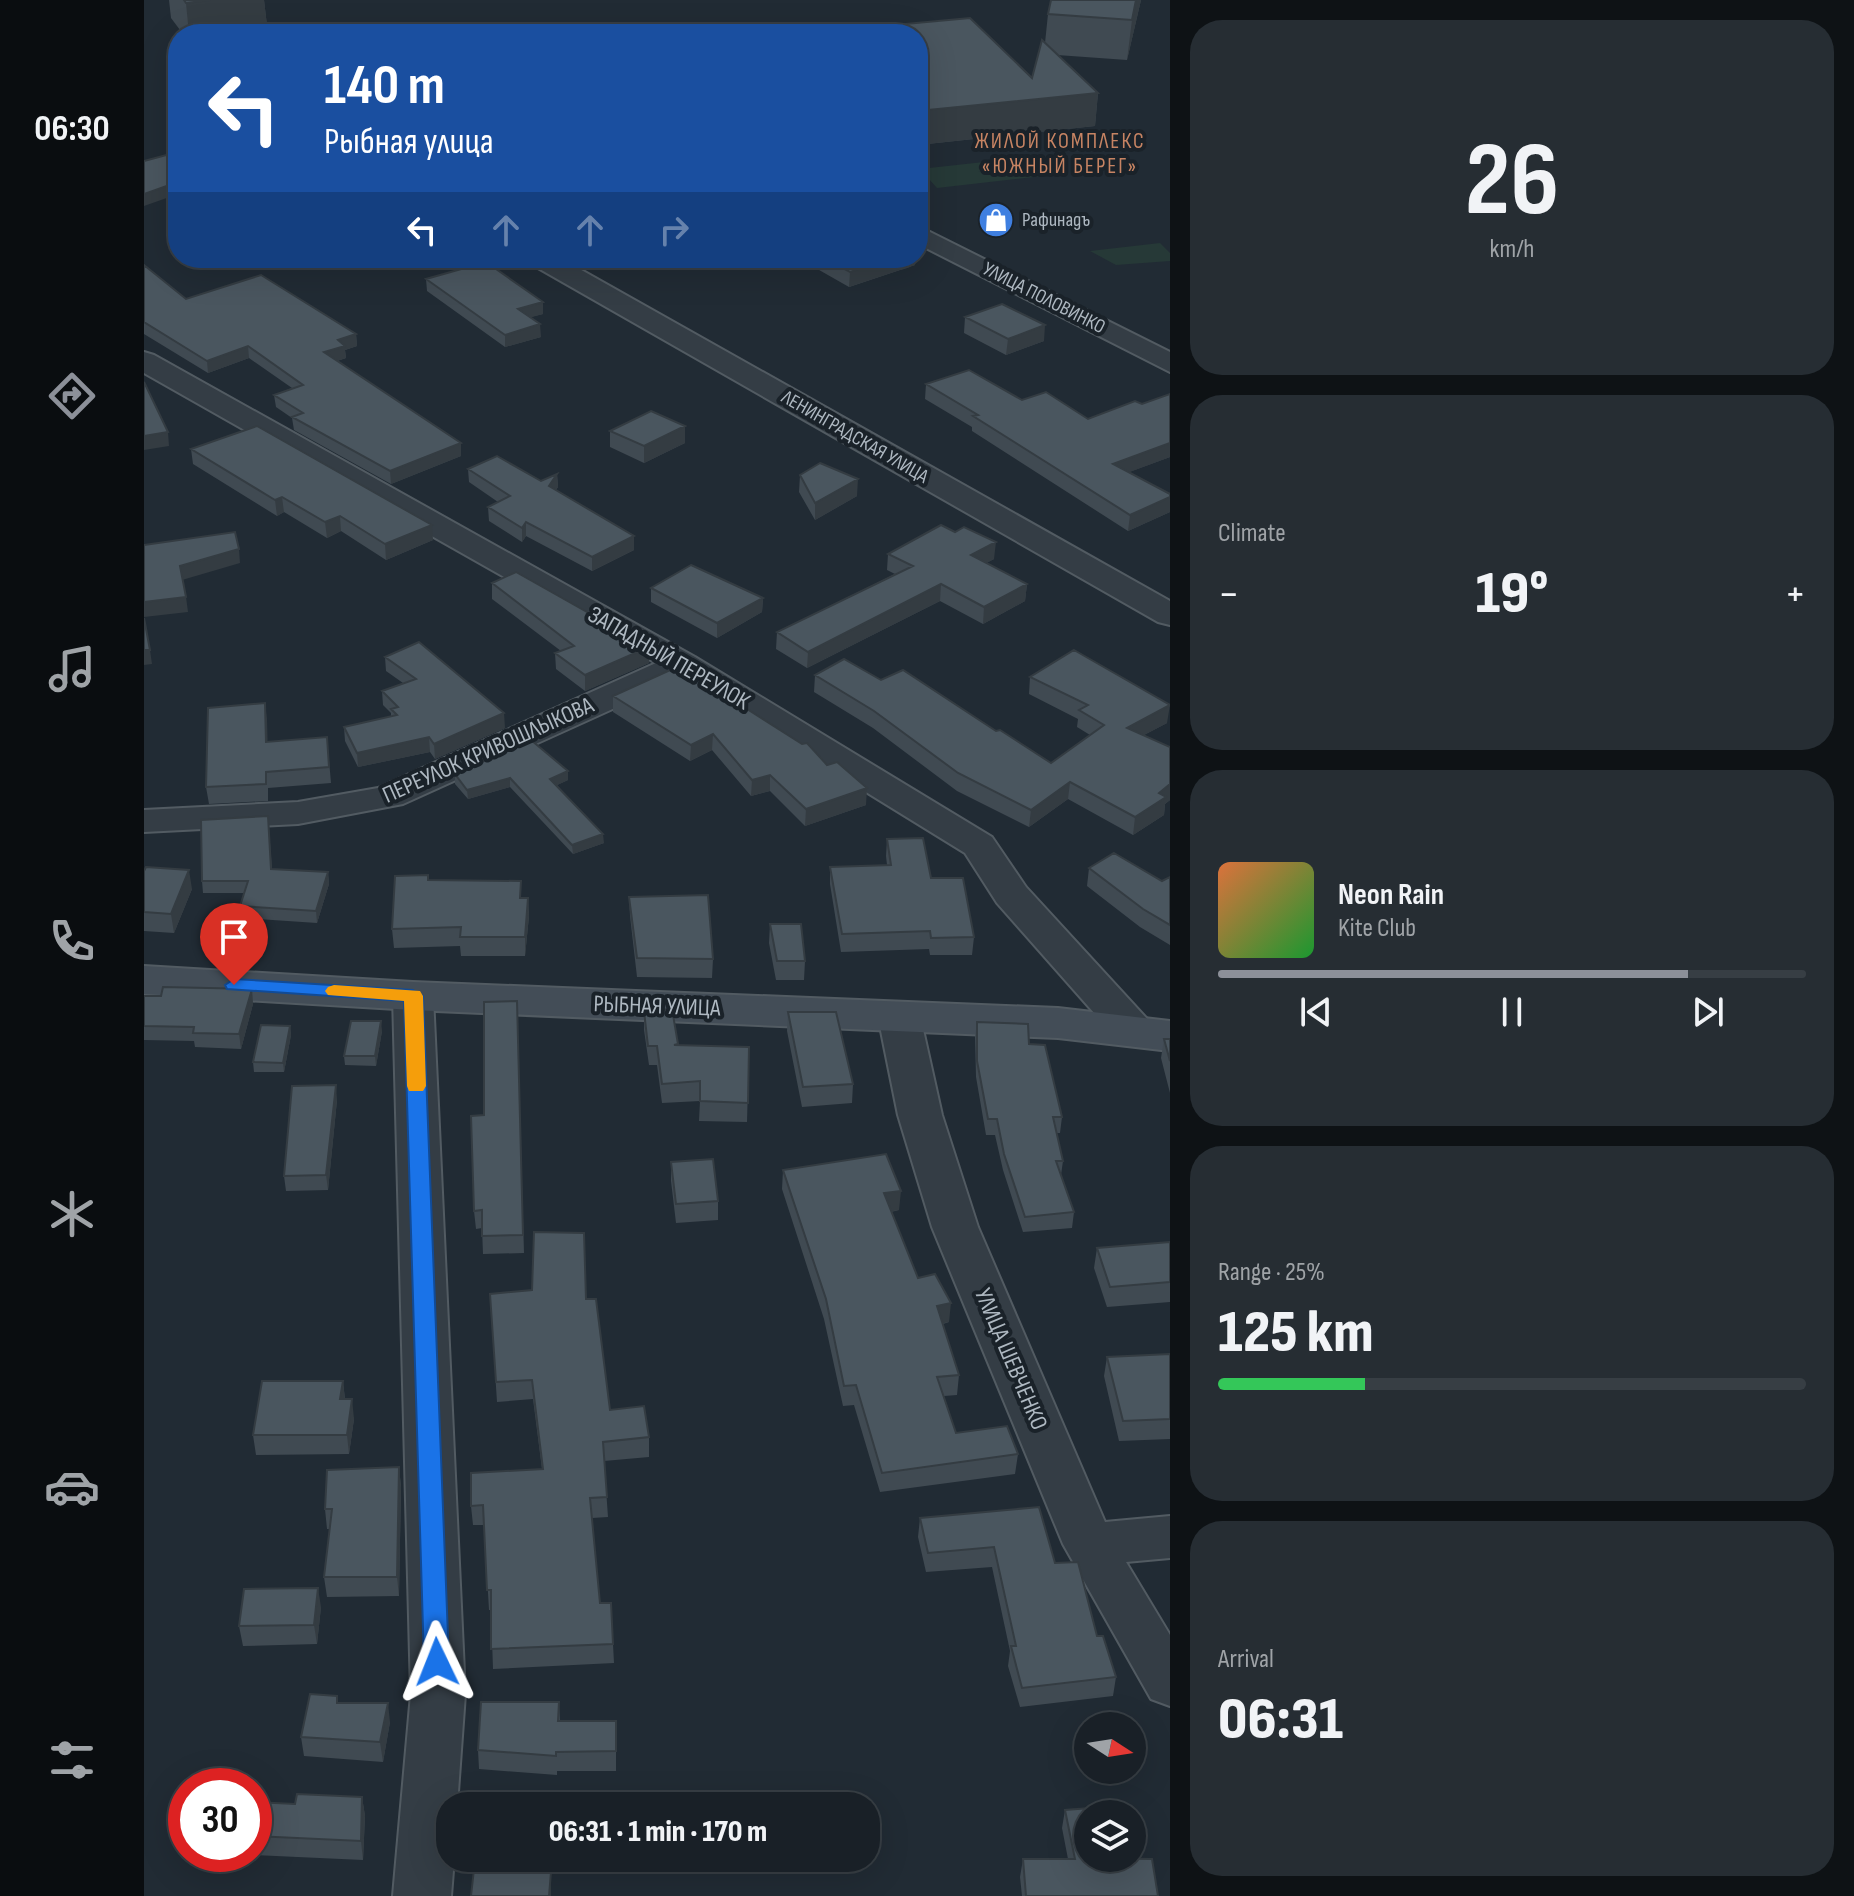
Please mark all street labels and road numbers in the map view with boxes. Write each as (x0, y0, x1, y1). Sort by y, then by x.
street label: УЛИЦА ПОЛОВИНКО (979, 257, 1109, 339)
street label: ЛЕНИНГРАДСКАЯ УЛИЦА (776, 385, 933, 489)
street label: ЗАПАДНЫЙ ПЕРЕУЛОК (583, 600, 755, 716)
street label: ПЕРЕУЛОК КРИВОШЛЫКОВА (378, 690, 599, 810)
street label: РЫБНАЯ УЛИЦА (593, 989, 722, 1023)
street label: УЛИЦА ШЕВЧЕНКО (968, 1284, 1054, 1434)

